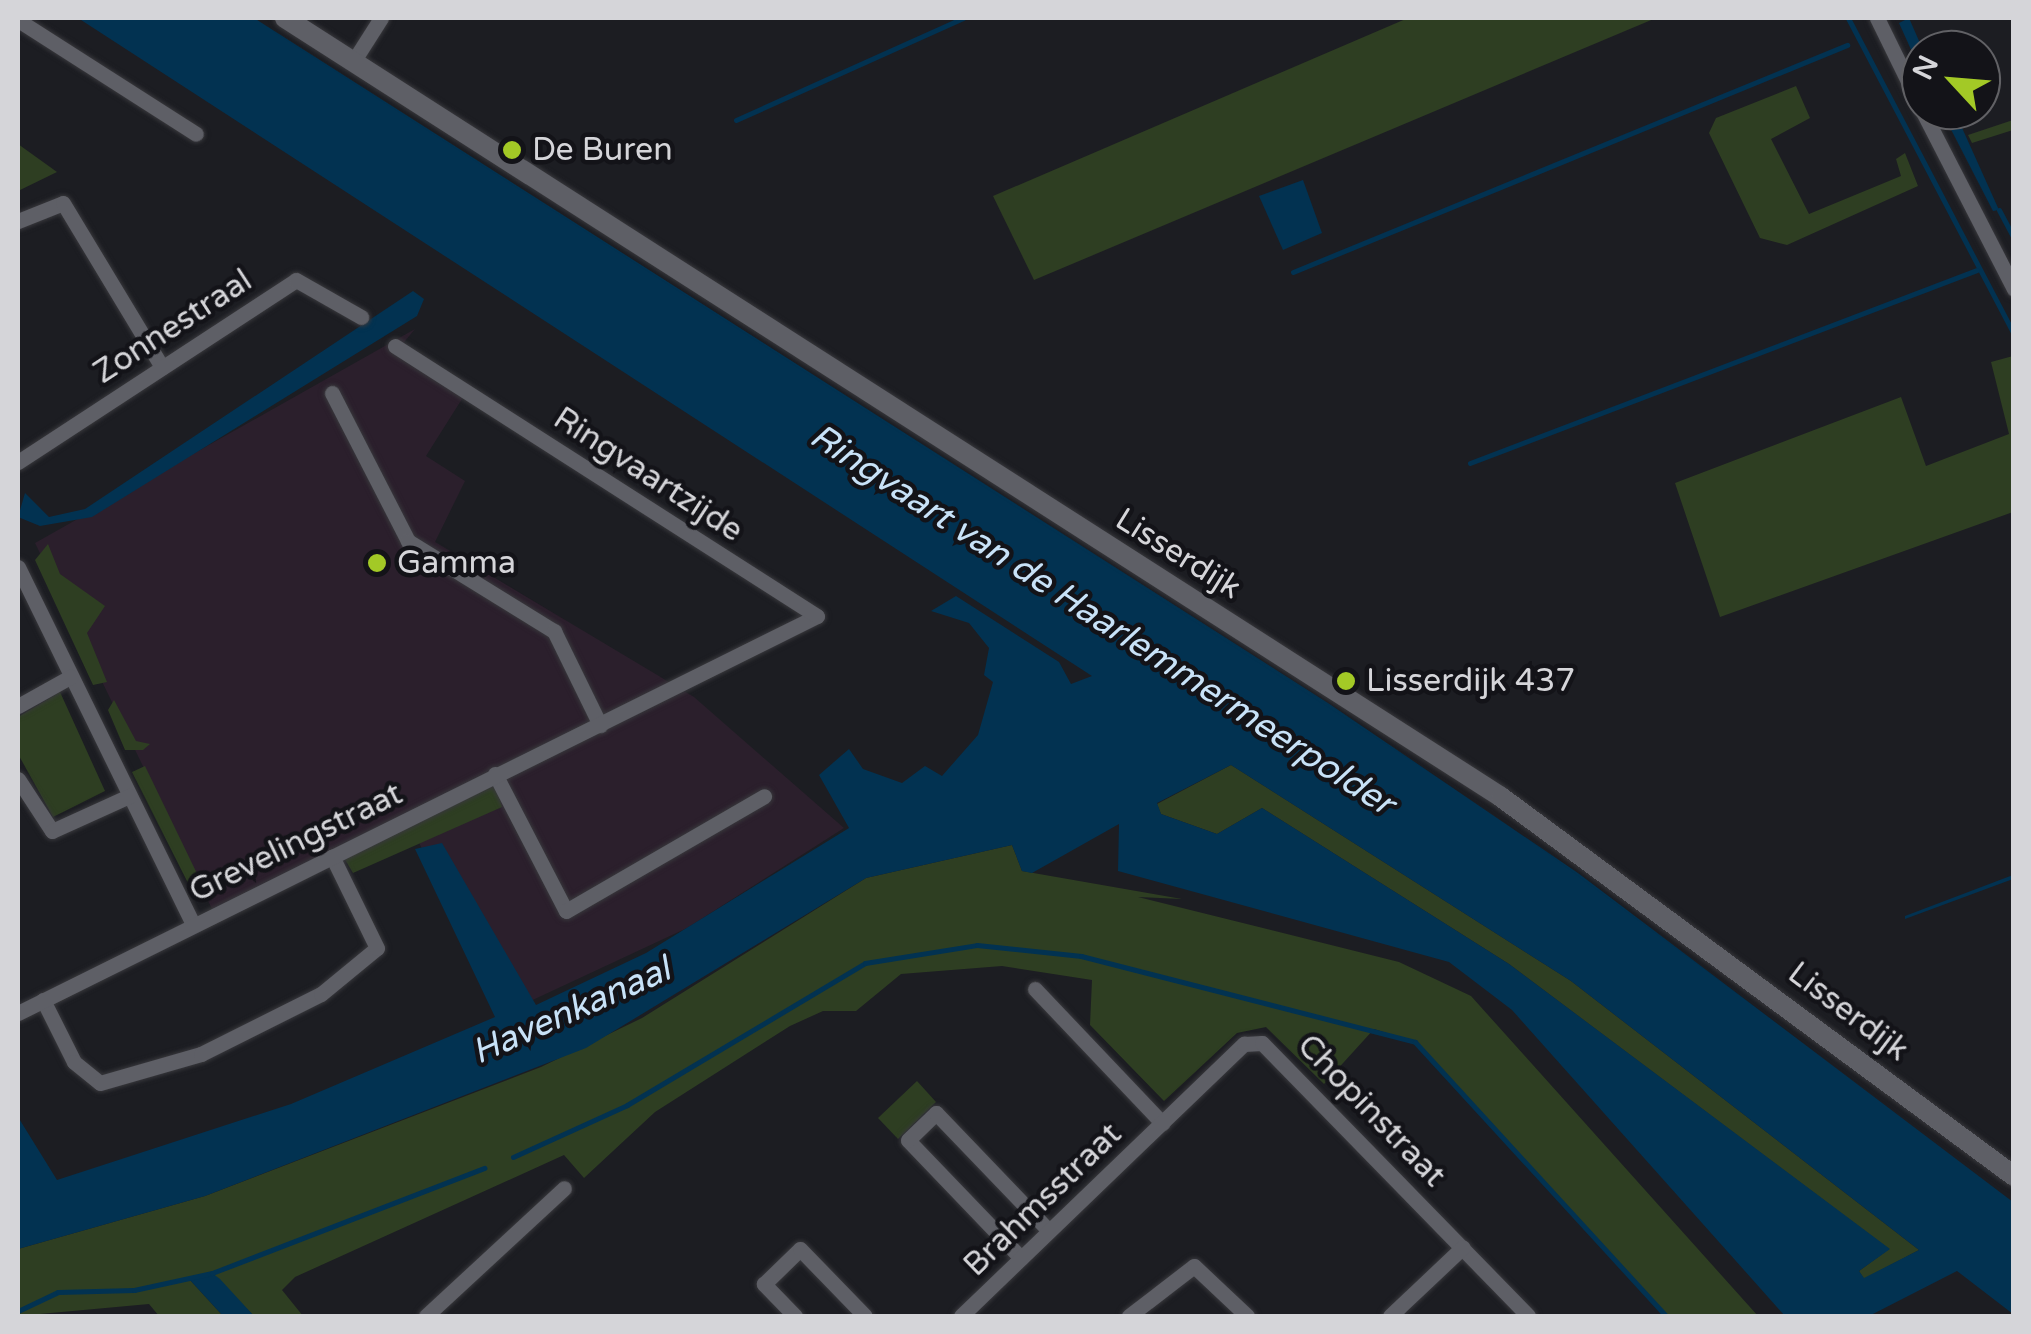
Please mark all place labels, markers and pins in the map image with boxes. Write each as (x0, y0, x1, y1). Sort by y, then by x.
place label: De Buren (532, 131, 673, 169)
marker: De Buren (501, 139, 523, 161)
place label: Gamma (397, 544, 516, 582)
marker: Gamma (366, 552, 388, 574)
place label: Lisserdijk 437 (1366, 662, 1575, 700)
marker: Lisserdijk 437 (1335, 670, 1357, 692)

